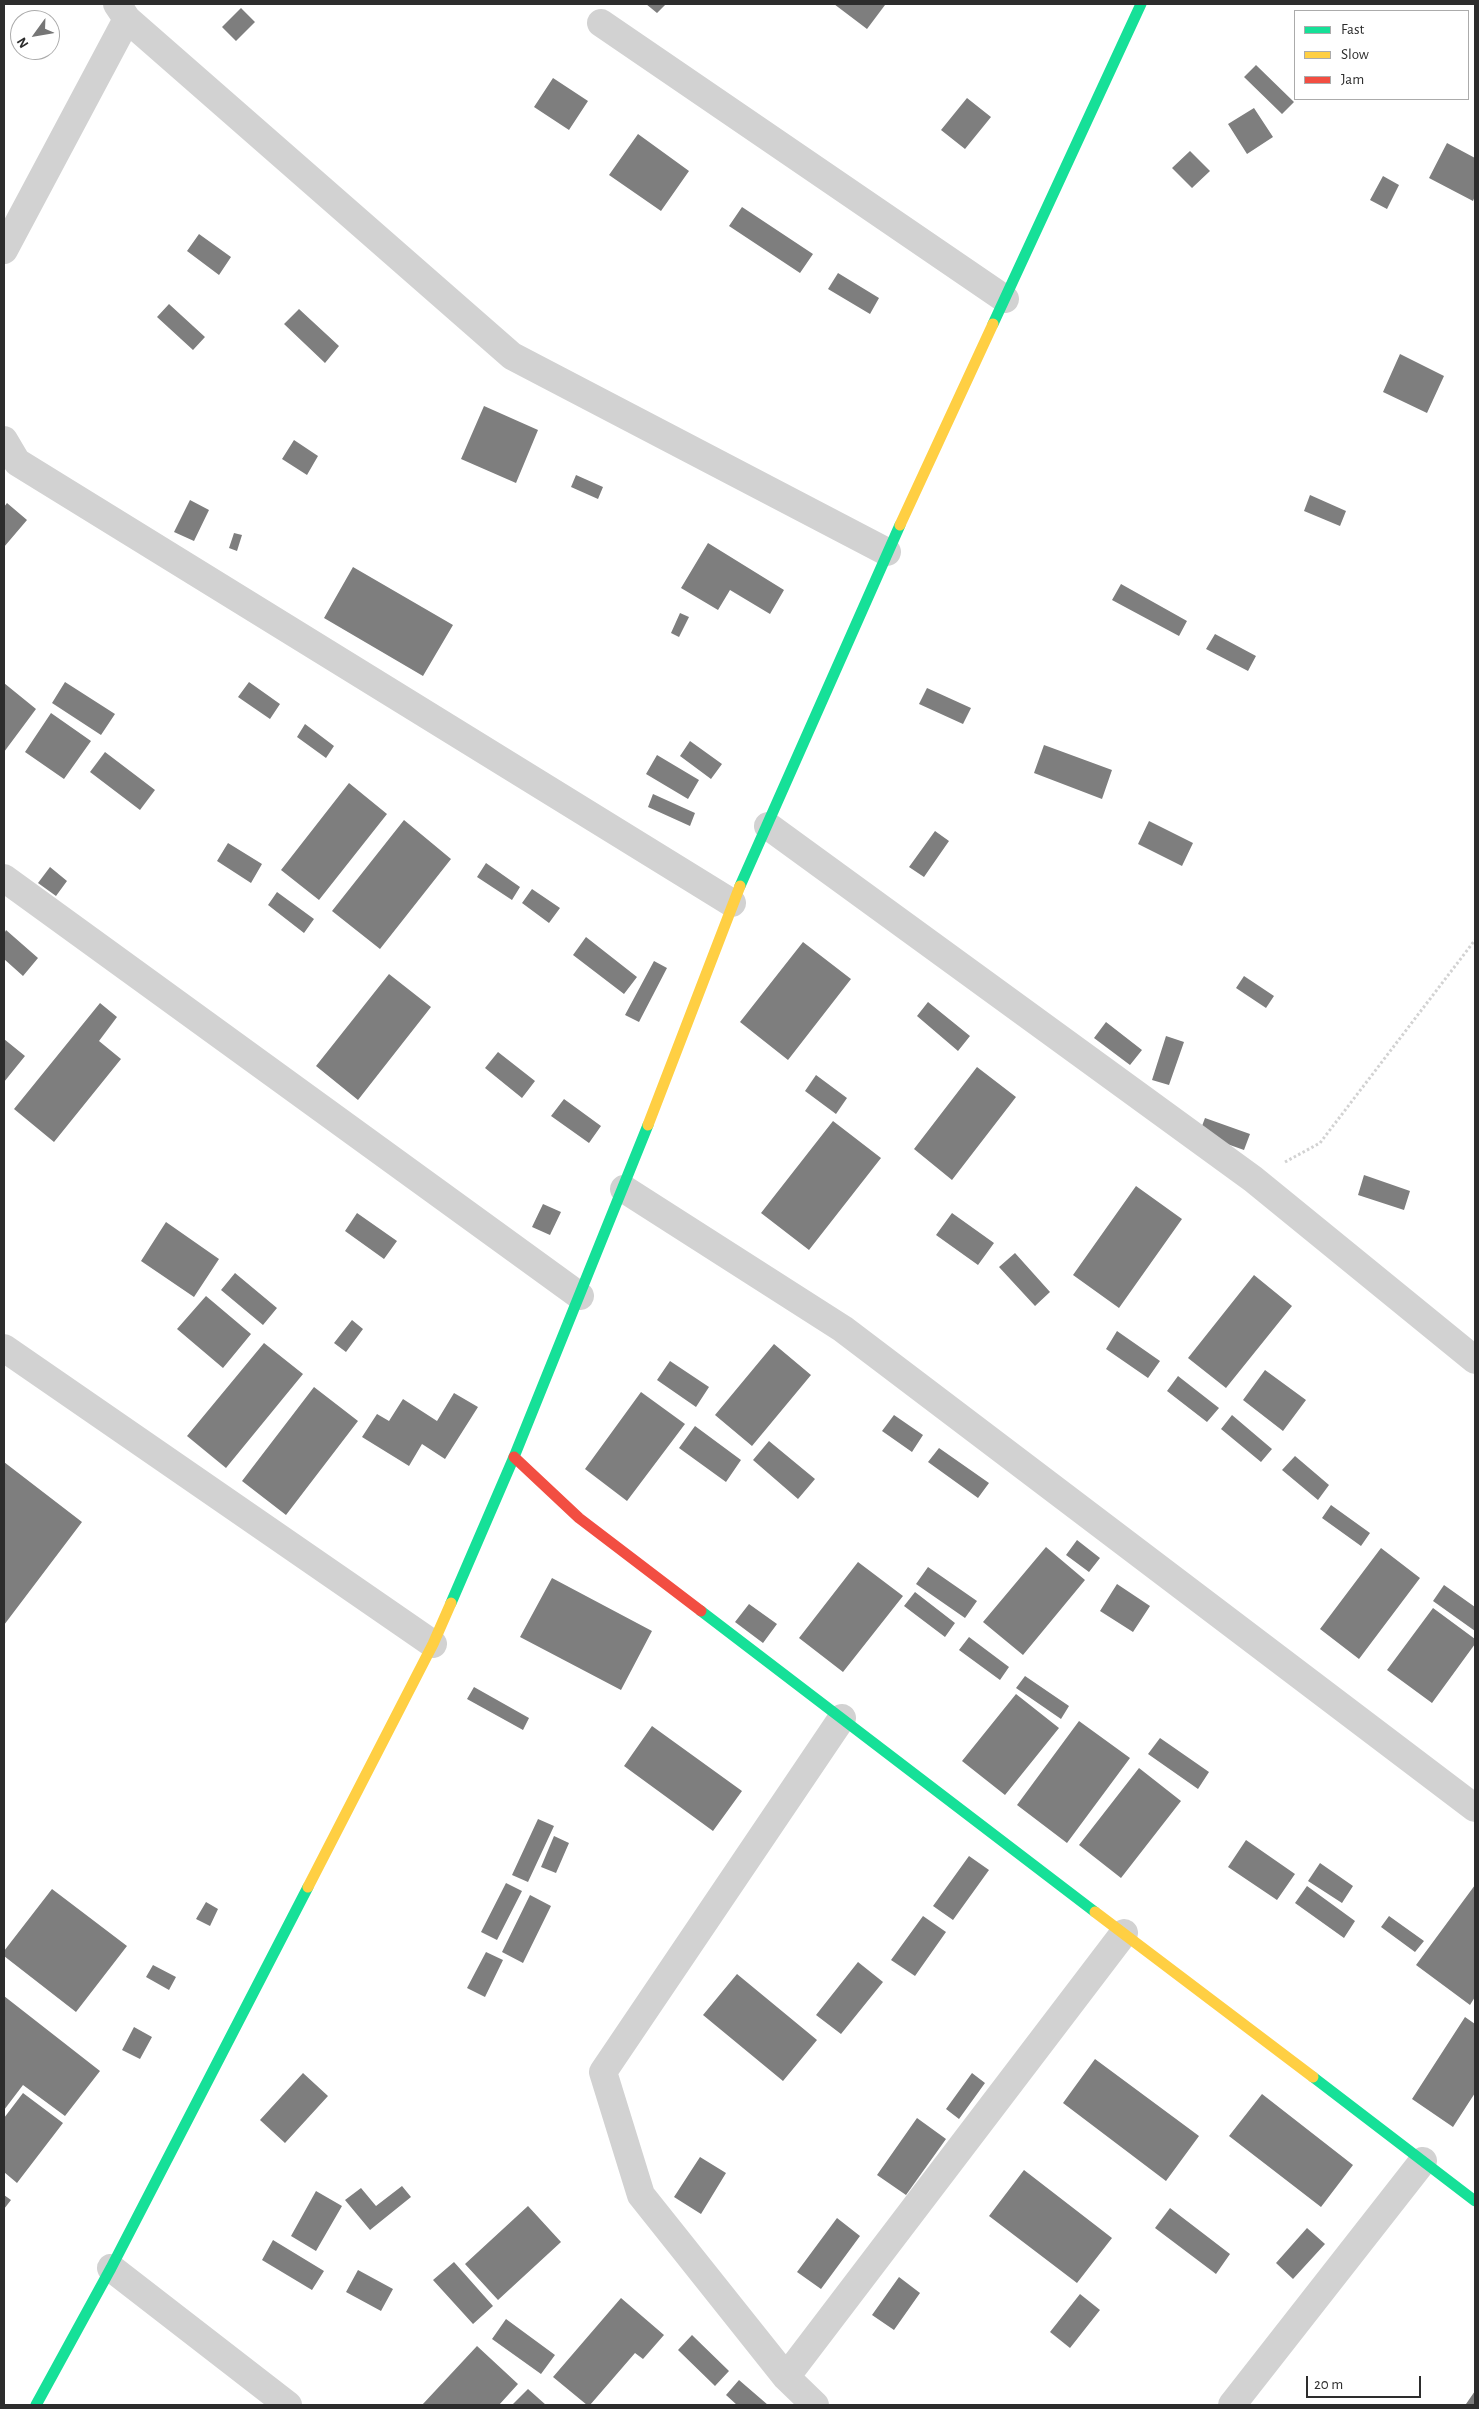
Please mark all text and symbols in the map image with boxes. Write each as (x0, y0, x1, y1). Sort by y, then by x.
north arrow (10, 10, 60, 60)
legend (1294, 10, 1469, 100)
text: Fast (1341, 22, 1364, 37)
text: N (15, 35, 32, 50)
text: Slow (1341, 47, 1369, 62)
text: Jam (1341, 72, 1364, 87)
scale bar (1309, 2366, 1424, 2398)
text: 20 m (1314, 2377, 1343, 2392)

